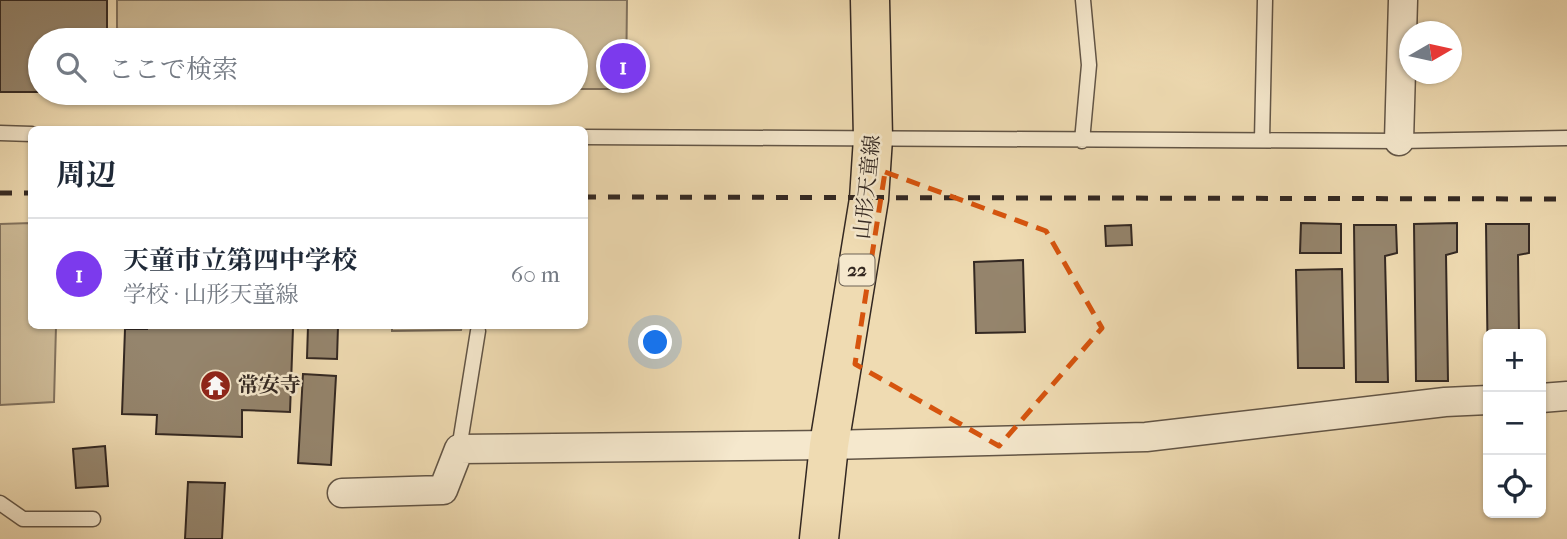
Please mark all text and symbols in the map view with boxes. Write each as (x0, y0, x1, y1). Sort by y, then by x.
north arrow (1399, 21, 1462, 84)
search box (28, 28, 588, 105)
pin: 1 (600, 40, 646, 92)
icon: search (52, 48, 90, 86)
text: ここで検索 (108, 54, 238, 85)
street label: 山形天童線 (850, 134, 884, 240)
text: 周辺 (56, 158, 116, 193)
text: 天童市立第四中学校 (123, 245, 357, 276)
road number: 22 (840, 254, 874, 286)
text: 1 (75, 261, 83, 288)
text: 60 m (511, 261, 560, 288)
text: 学校 · 山形天童線 (123, 281, 299, 308)
your location (638, 325, 672, 359)
map controls (1483, 329, 1546, 518)
button: + (1483, 329, 1546, 392)
temple icon: 常安寺 (198, 368, 232, 402)
place label: 常安寺 (238, 373, 301, 397)
button: − (1483, 392, 1546, 455)
button: locate (1483, 455, 1546, 518)

